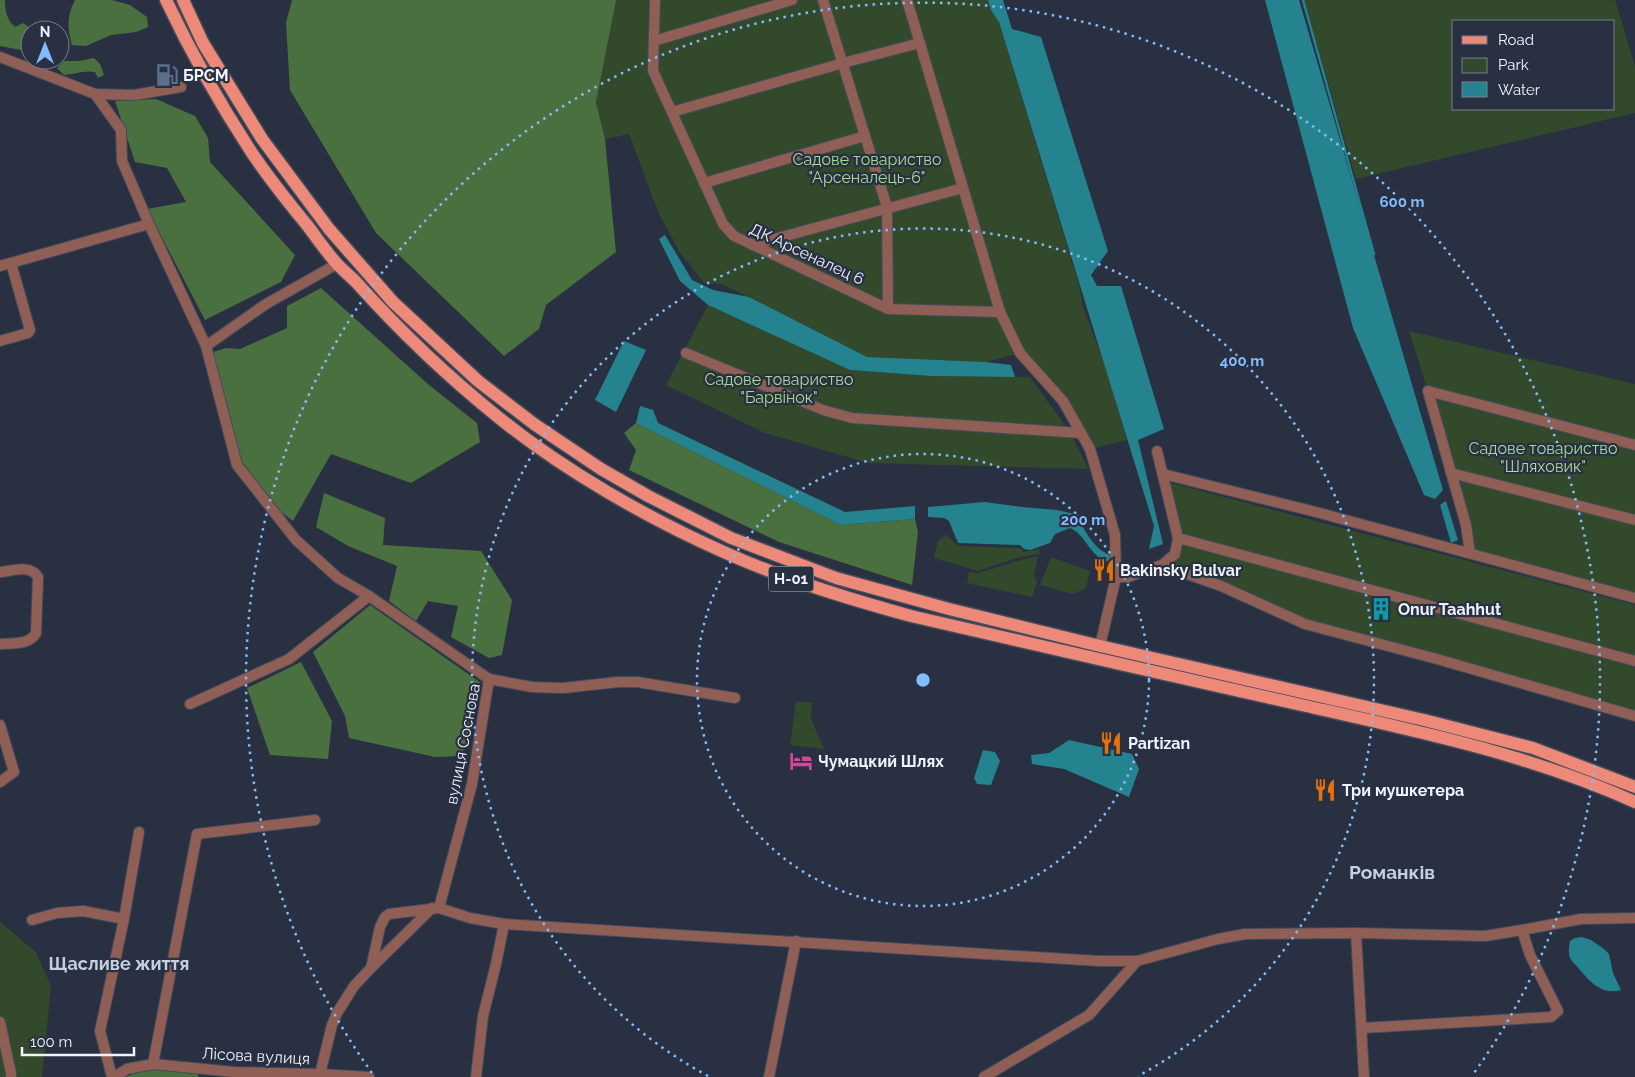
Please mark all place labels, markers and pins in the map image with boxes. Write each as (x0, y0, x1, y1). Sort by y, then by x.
fuel station icon: БРСМ (154, 62, 180, 88)
place label: БРСМ (183, 66, 228, 85)
restaurant icon: Bakinsky Bulvar (1091, 557, 1117, 583)
place label: Bakinsky Bulvar (1120, 561, 1241, 580)
building icon: Onur Taahhut (1368, 596, 1394, 622)
place label: Onur Taahhut (1398, 600, 1501, 619)
centre of rings (914, 671, 932, 689)
restaurant icon: Partizan (1098, 730, 1124, 756)
place label: Partizan (1128, 734, 1190, 753)
hotel icon: Чумацкий Шлях (788, 748, 814, 774)
place label: Чумацкий Шлях (818, 752, 944, 771)
restaurant icon: Три мушкетера (1312, 777, 1338, 803)
place label: Три мушкетера (1342, 781, 1464, 800)

